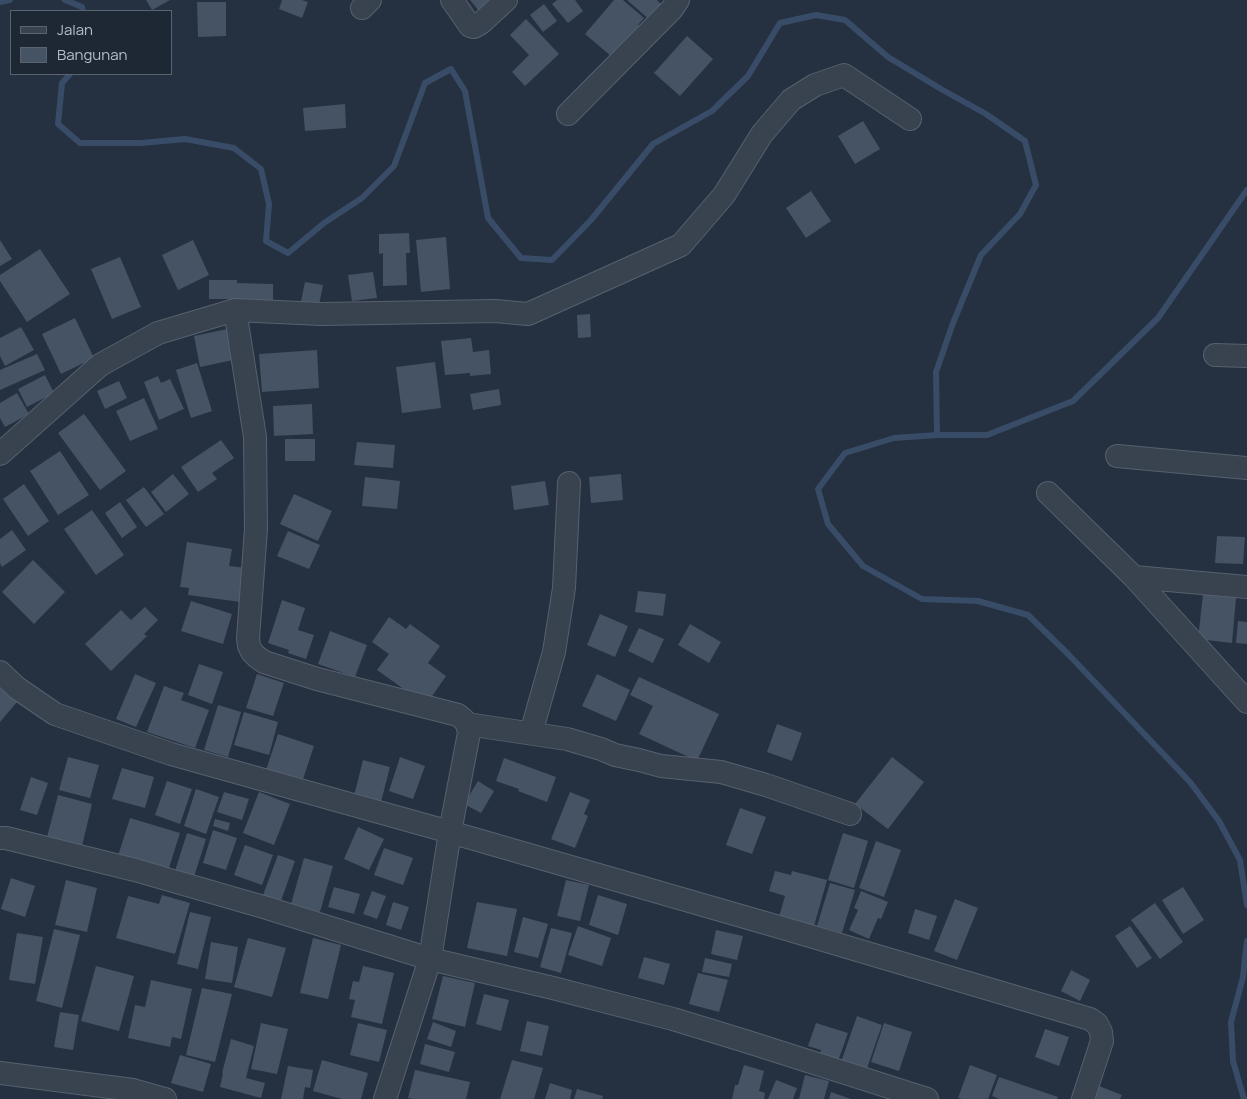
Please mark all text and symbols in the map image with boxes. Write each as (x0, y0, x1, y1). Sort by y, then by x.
legend (10, 10, 172, 75)
text: Jalan (57, 19, 93, 40)
text: Bangunan (57, 44, 127, 65)

